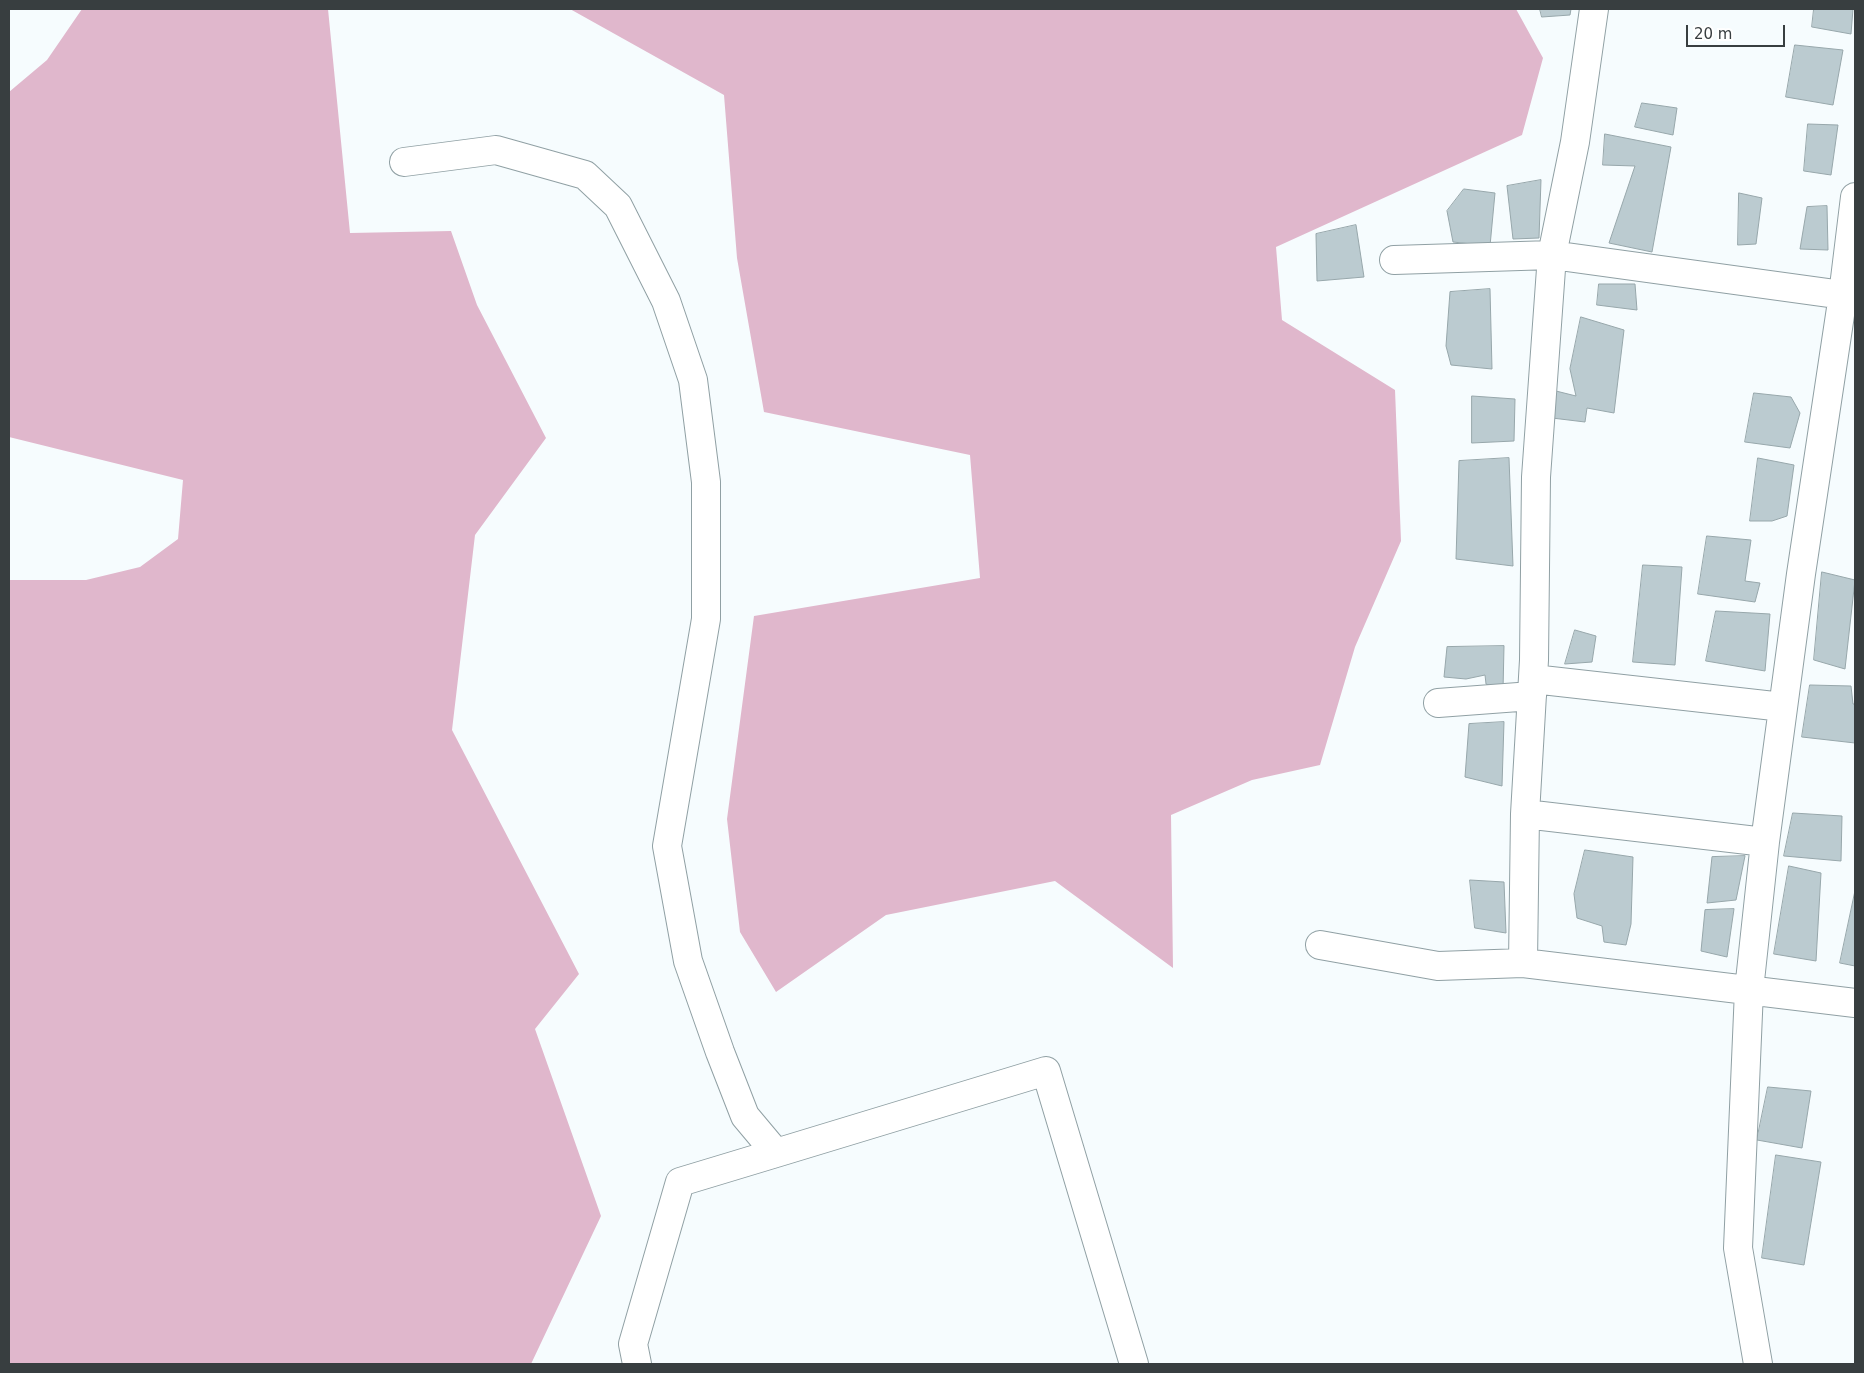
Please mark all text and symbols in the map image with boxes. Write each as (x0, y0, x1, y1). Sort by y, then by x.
scale bar (1689, 15, 1788, 47)
text: 20 m (1694, 25, 1732, 43)

